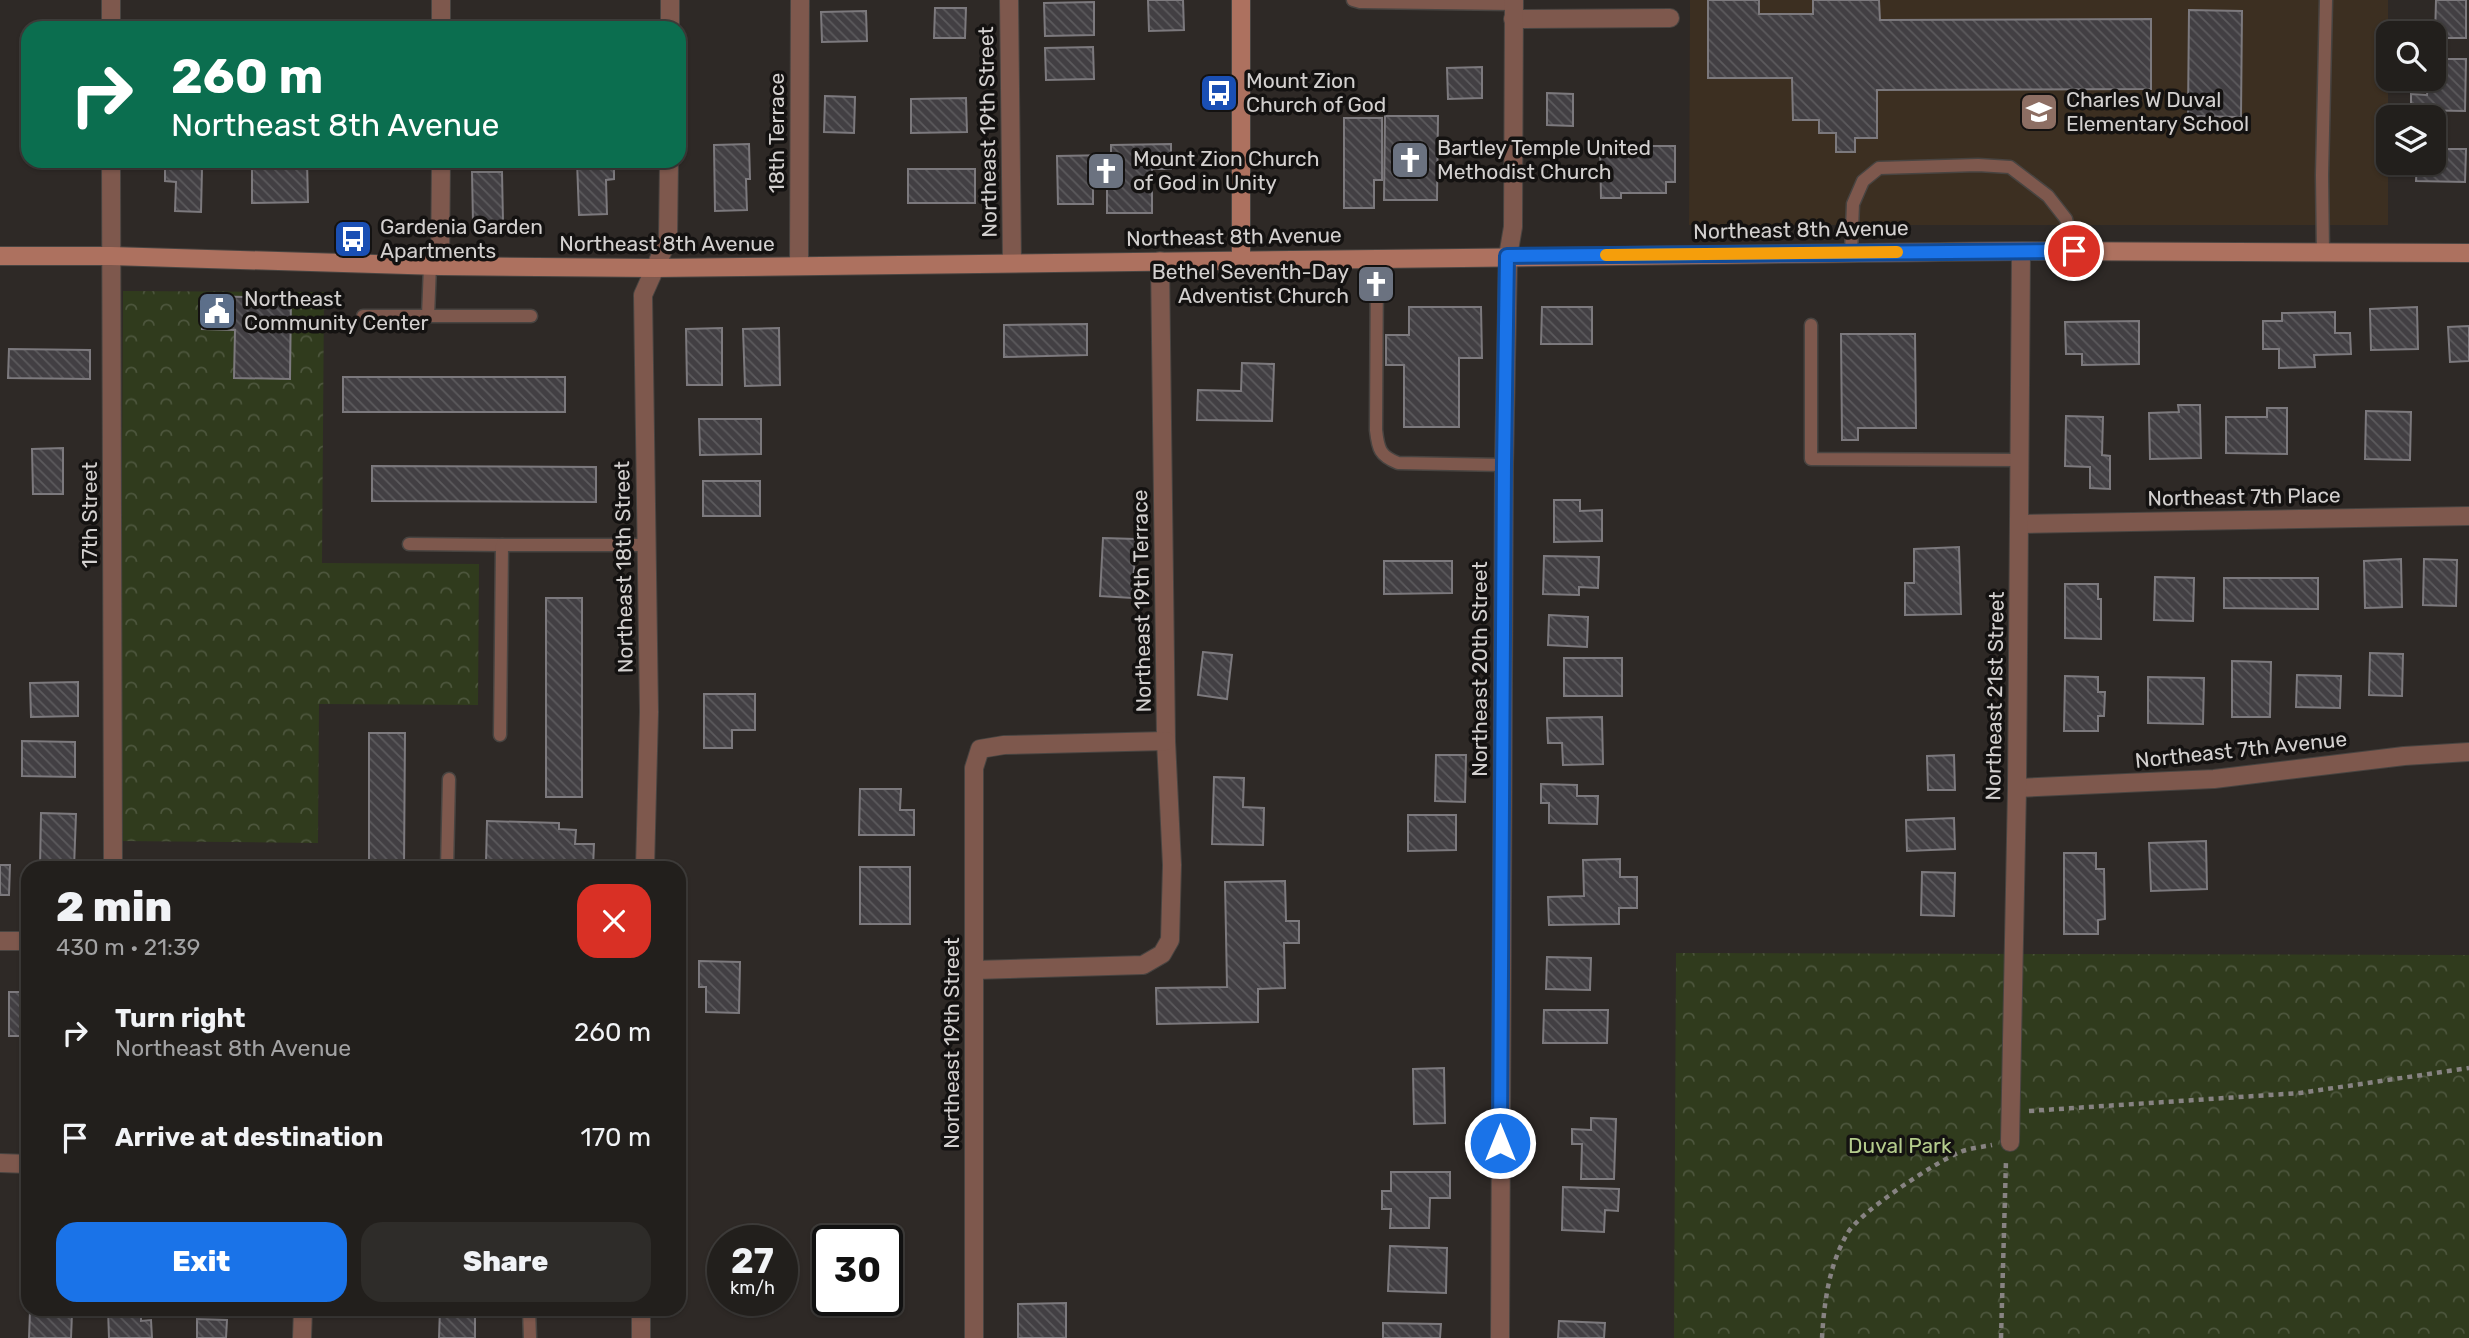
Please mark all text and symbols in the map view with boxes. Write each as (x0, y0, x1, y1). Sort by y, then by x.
map controls (2376, 21, 2446, 175)
button: search (2376, 21, 2446, 91)
street label: Northeast 19th Street (973, 26, 1002, 238)
text: 260 m (171, 47, 323, 105)
icon: right (56, 49, 147, 140)
place label: Mount Zion Church of God (1246, 68, 1386, 117)
bus stop icon: Mount Zion Church of God (1198, 72, 1240, 114)
street label: 18th Terrace (764, 73, 789, 193)
place label: Charles W Duval Elementary School (2066, 87, 2249, 136)
school or university icon: Charles W Duval Elementary School (2018, 91, 2060, 133)
button: layers (2376, 105, 2446, 175)
text: Northeast 8th Avenue (171, 106, 499, 144)
place label: Bartley Temple United Methodist Church (1437, 135, 1651, 184)
church icon: Bartley Temple United Methodist Church (1389, 139, 1431, 181)
place label: Mount Zion Church of God in Unity (1133, 146, 1319, 195)
church icon: Mount Zion Church of God in Unity (1085, 150, 1127, 192)
place label: Gardenia Garden Apartments (380, 214, 543, 263)
street label: Northeast 8th Avenue (1693, 215, 1909, 244)
bus stop icon: Gardenia Garden Apartments (332, 218, 374, 260)
pin (2044, 221, 2104, 281)
street label: Northeast 8th Avenue (1126, 222, 1342, 251)
street label: Northeast 8th Avenue (559, 231, 775, 256)
icon: arrive (2055, 232, 2093, 270)
place label: Bethel Seventh-Day Adventist Church (1152, 259, 1349, 308)
church icon: Bethel Seventh-Day Adventist Church (1355, 263, 1397, 305)
place label: Northeast Community Center (244, 286, 429, 335)
public building icon: Northeast Community Center (196, 290, 238, 332)
street label: Northeast 18th Street (609, 461, 638, 673)
street label: 17th Street (77, 462, 102, 568)
street label: Northeast 7th Place (2147, 482, 2341, 511)
street label: Northeast 19th Terrace (1127, 489, 1156, 713)
street label: Northeast 20th Street (1467, 561, 1492, 777)
street label: Northeast 21st Street (1980, 591, 2009, 801)
street label: Northeast 7th Avenue (2134, 726, 2348, 773)
text: 2 min (56, 882, 172, 932)
button: close (577, 884, 651, 958)
text: 430 m · 21:39 (56, 933, 200, 961)
street label: Northeast 19th Street (939, 937, 964, 1149)
text: Turn right (115, 1003, 245, 1034)
icon: right (56, 1014, 94, 1052)
text: 260 m (574, 1017, 651, 1048)
text: Northeast 8th Avenue (115, 1034, 351, 1062)
position arrow (1463, 1106, 1537, 1180)
icon: arrive (56, 1119, 94, 1157)
text: Arrive at destination (115, 1122, 383, 1153)
text: 170 m (581, 1122, 651, 1153)
park label: Duval Park (1848, 1133, 1952, 1158)
button: Exit (56, 1222, 347, 1302)
button: Share (361, 1222, 651, 1302)
speed limit sign: 30 (812, 1225, 903, 1316)
text: 27 (731, 1240, 774, 1282)
text: km/h (730, 1277, 775, 1299)

